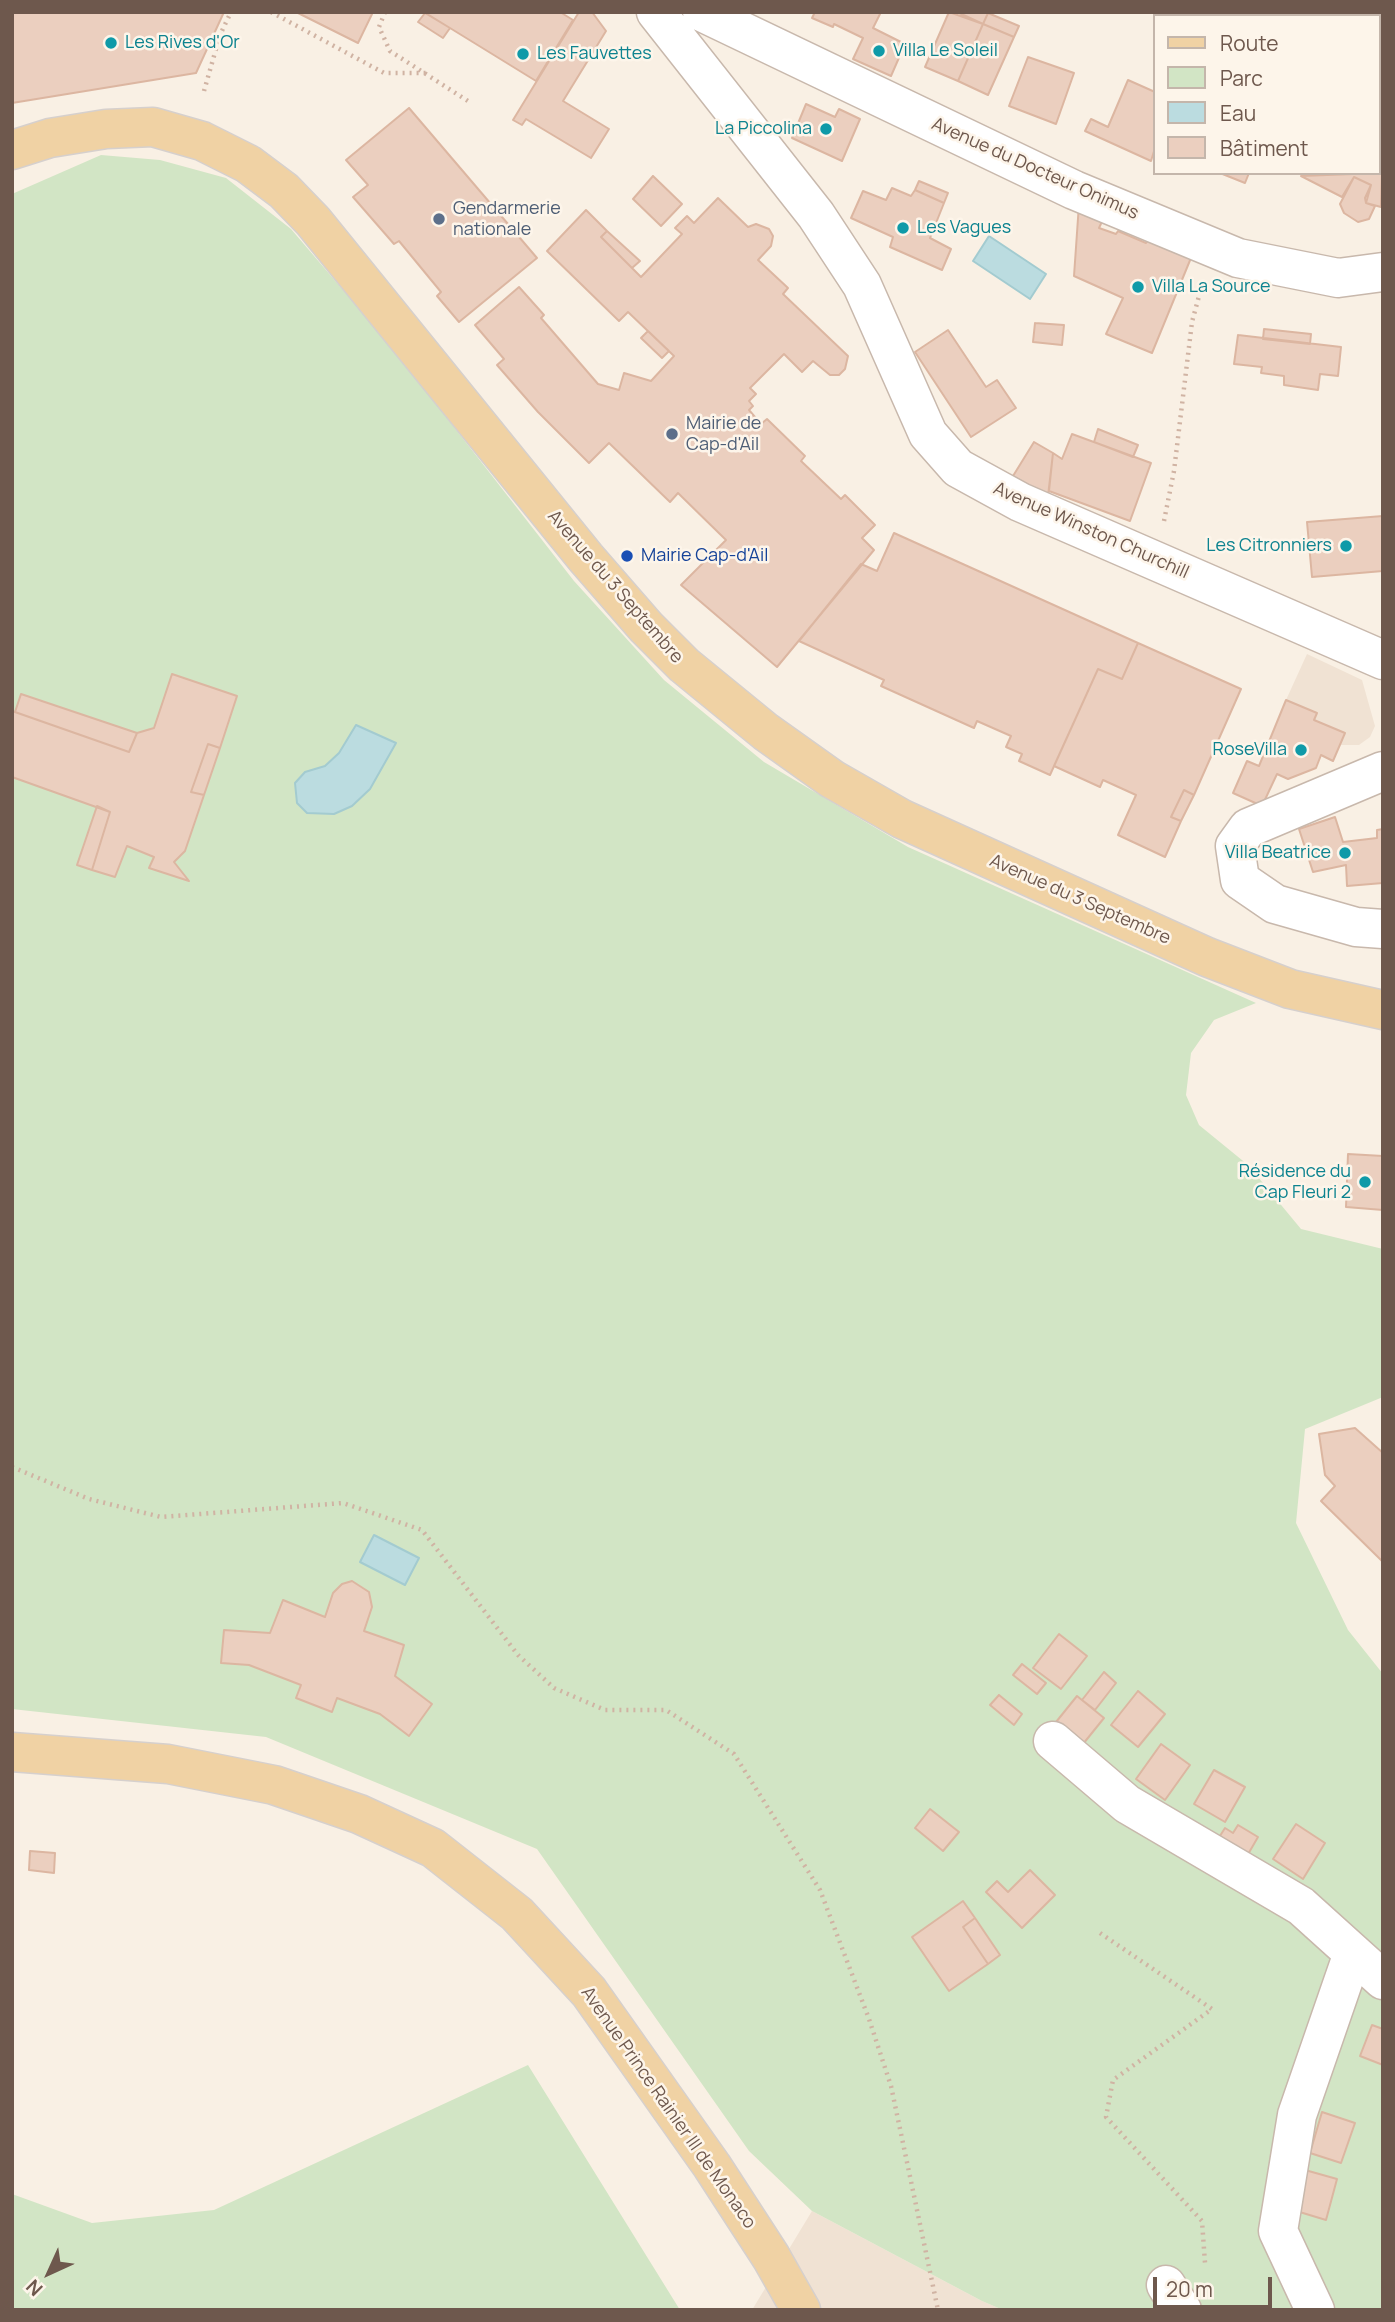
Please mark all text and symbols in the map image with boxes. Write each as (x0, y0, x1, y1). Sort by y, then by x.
legend (1154, 14, 1381, 175)
text: Route (1220, 29, 1278, 57)
place label: Les Rives d'Or (125, 32, 240, 54)
marker: Les Rives d'Or (103, 35, 119, 51)
place label: Villa Le Soleil (893, 40, 998, 62)
place label: Les Fauvettes (537, 43, 652, 65)
marker: Villa Le Soleil (871, 43, 887, 59)
marker: Les Fauvettes (515, 46, 531, 62)
text: Parc (1220, 64, 1263, 92)
text: Eau (1220, 99, 1256, 127)
street label: Avenue du Docteur Onimus (928, 114, 1142, 224)
place label: La Piccolina (715, 118, 812, 140)
marker: La Piccolina (818, 121, 834, 137)
text: Bâtiment (1220, 134, 1308, 162)
place label: Gendarmerie nationale (453, 198, 561, 241)
marker: Gendarmerie nationale (431, 211, 447, 227)
place label: Les Vagues (917, 217, 1011, 239)
marker: Les Vagues (895, 220, 911, 236)
place label: Villa La Source (1152, 276, 1270, 298)
marker: Villa La Source (1130, 279, 1146, 295)
place label: Mairie de Cap-d'Ail (686, 413, 761, 456)
marker: Mairie de Cap-d'Ail (664, 426, 680, 442)
street label: Avenue Winston Churchill (990, 478, 1192, 584)
street label: Avenue du 3 Septembre (543, 506, 687, 668)
place label: Les Citronniers (1206, 535, 1332, 557)
marker: Les Citronniers (1338, 538, 1354, 554)
place label: Mairie Cap-d'Ail (641, 545, 768, 567)
marker: Mairie Cap-d'Ail (619, 548, 635, 564)
place label: RoseVilla (1213, 739, 1287, 761)
marker: RoseVilla (1293, 742, 1309, 758)
place label: Villa Beatrice (1225, 842, 1331, 864)
marker: Villa Beatrice (1337, 845, 1353, 861)
street label: Avenue du 3 Septembre (986, 850, 1174, 950)
place label: Résidence du Cap Fleuri 2 (1239, 1161, 1351, 1204)
marker: Résidence du Cap Fleuri 2 (1357, 1174, 1373, 1190)
street label: Avenue Prince Rainier III de Monaco (576, 1983, 760, 2233)
north arrow (14, 2238, 84, 2308)
scale bar (1157, 2262, 1276, 2306)
text: N (20, 2274, 48, 2302)
text: 20 m (1166, 2275, 1213, 2303)

